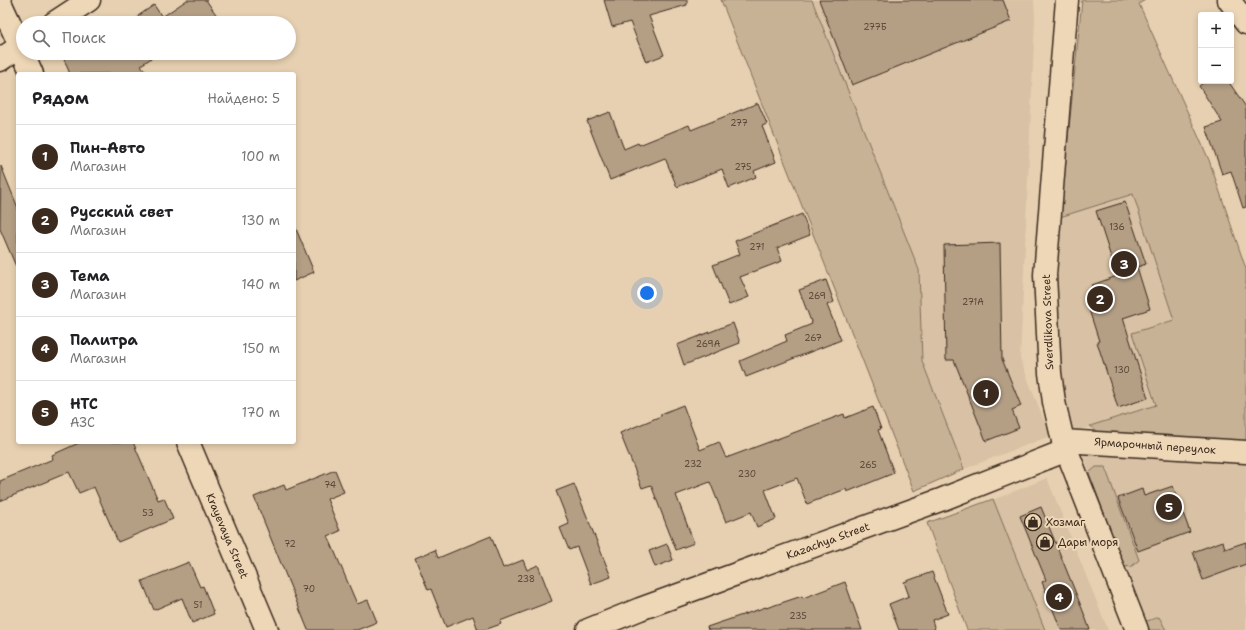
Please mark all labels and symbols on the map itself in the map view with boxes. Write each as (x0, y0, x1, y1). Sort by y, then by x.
house number: 277Б (863, 21, 887, 33)
house number: 277 (730, 117, 748, 129)
house number: 275 (734, 161, 752, 173)
house number: 136 (1109, 221, 1125, 233)
house number: 271 (749, 241, 765, 253)
pin: 3 (1111, 249, 1137, 279)
street label: Sverdlikova Street (1039, 274, 1057, 370)
your location (637, 283, 657, 303)
pin: 2 (1087, 284, 1113, 314)
house number: 269 (808, 290, 826, 302)
house number: 271А (962, 296, 984, 308)
house number: 267 (804, 332, 822, 344)
house number: 269А (696, 338, 721, 350)
house number: 130 (1114, 364, 1130, 376)
pin: 1 (973, 378, 999, 408)
street label: Ярмарочный переулок (1094, 434, 1217, 458)
house number: 232 (684, 458, 702, 470)
house number: 265 (859, 459, 877, 471)
house number: 230 (738, 468, 756, 480)
house number: 74 (324, 479, 336, 491)
street label: Krayevaya Street (202, 491, 252, 581)
pin: 5 (1156, 492, 1182, 522)
house number: 53 (142, 507, 154, 519)
shop icon: Хозмаг (1023, 512, 1043, 532)
place label: Хозмаг (1046, 515, 1085, 530)
street label: Kazachya Street (784, 519, 872, 563)
shop icon: Дары моря (1035, 532, 1055, 552)
place label: Дары моря (1058, 535, 1118, 550)
house number: 72 (284, 538, 296, 550)
house number: 238 (517, 573, 535, 585)
pin: 4 (1046, 582, 1072, 612)
house number: 70 (303, 583, 315, 595)
house number: 51 (194, 599, 202, 611)
house number: 235 (789, 610, 807, 622)

